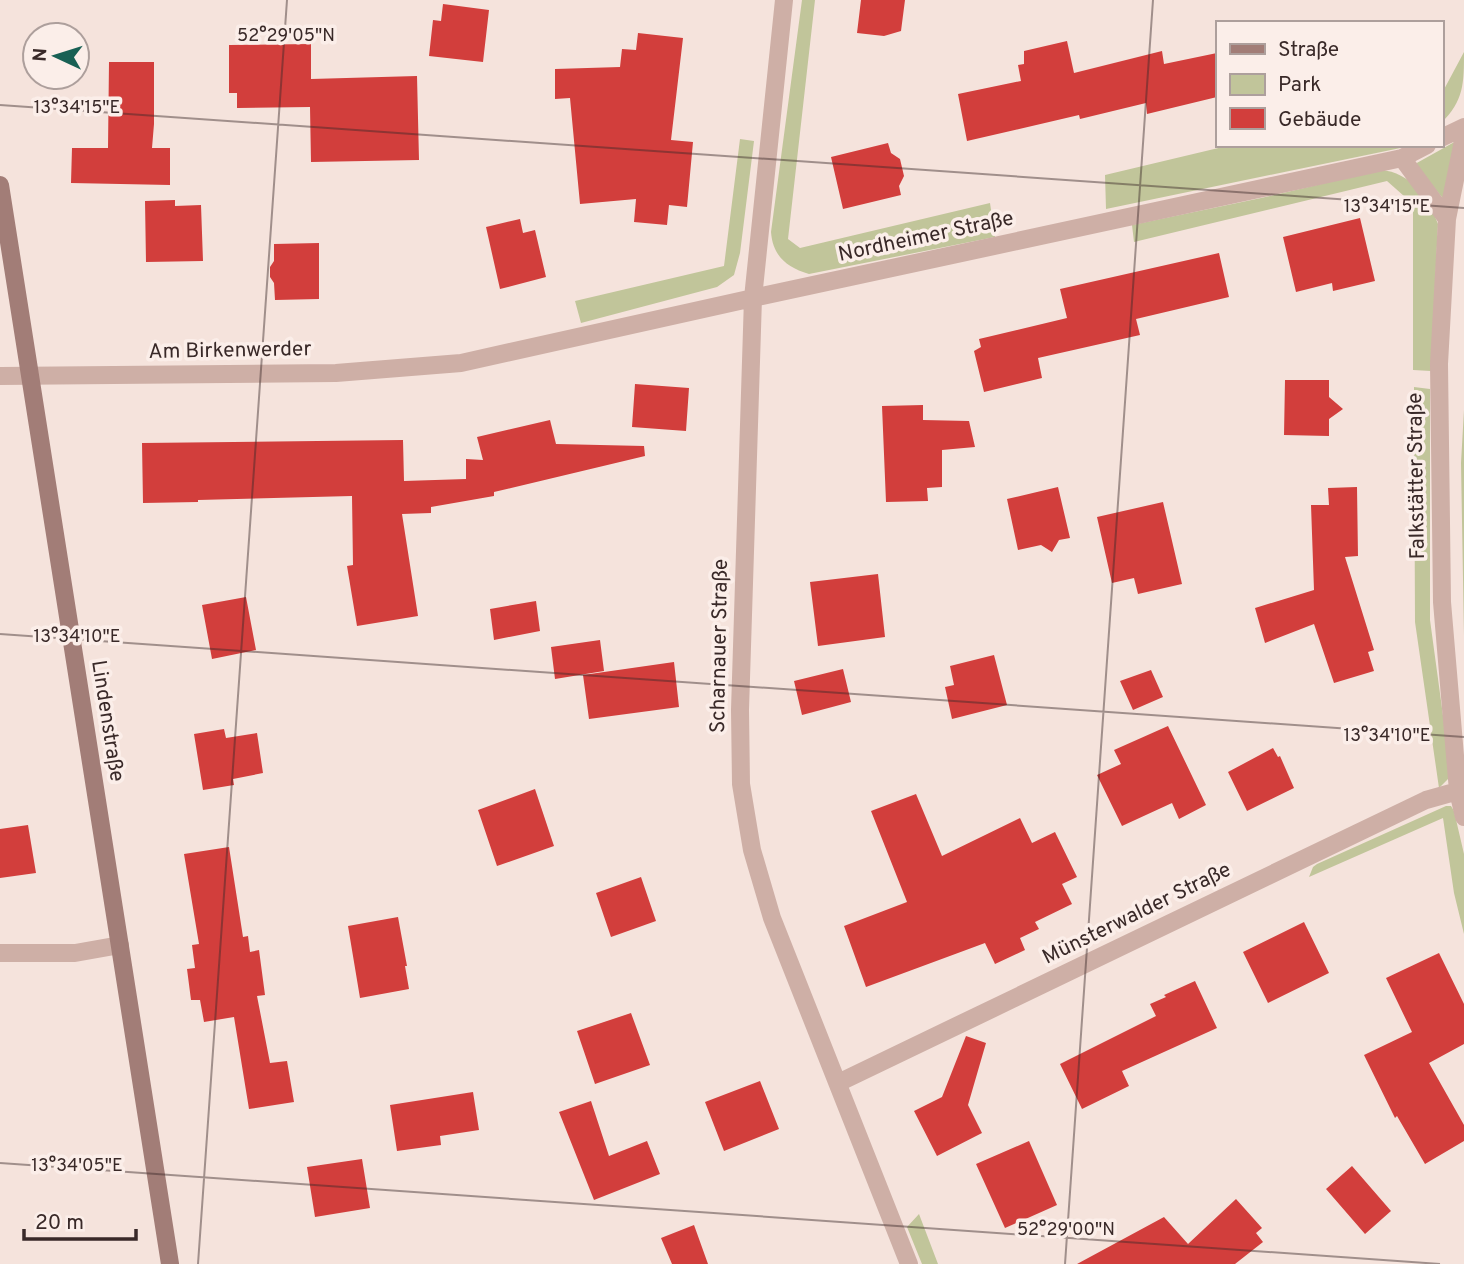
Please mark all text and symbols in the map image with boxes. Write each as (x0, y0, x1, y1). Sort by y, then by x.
north arrow (21, 21, 91, 91)
legend (1216, 21, 1443, 147)
text: 52°29'05"N (237, 25, 335, 48)
text: Straße (1278, 37, 1339, 64)
text: N (29, 47, 53, 63)
text: Park (1278, 72, 1321, 99)
text: 13°34'15"E (34, 97, 120, 120)
text: Gebäude (1278, 107, 1361, 134)
text: 13°34'15"E (1344, 196, 1430, 219)
street label: Nordheimer Straße (836, 205, 1016, 269)
street label: Am Birkenwerder (148, 336, 312, 366)
street label: Falkstätter Straße (1402, 392, 1432, 560)
street label: Scharnauer Straße (705, 559, 735, 733)
text: 13°34'10"E (33, 626, 121, 649)
street label: Lindenstraße (84, 658, 130, 784)
text: 13°34'10"E (1343, 725, 1431, 748)
street label: Münsterwalder Straße (1038, 857, 1236, 971)
text: 13°34'05"E (31, 1155, 123, 1178)
scale bar (24, 1198, 136, 1242)
text: 20 m (35, 1210, 84, 1237)
text: 52°29'00"N (1017, 1219, 1115, 1242)

